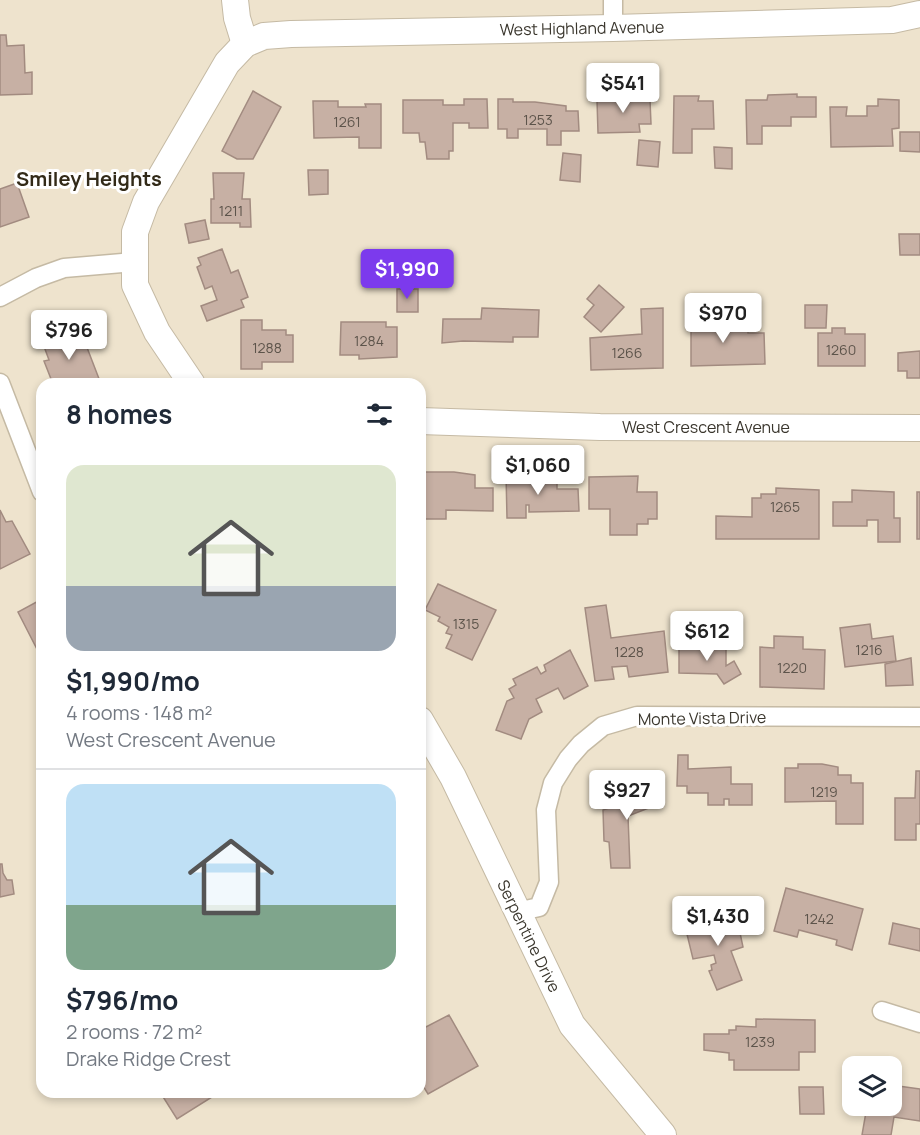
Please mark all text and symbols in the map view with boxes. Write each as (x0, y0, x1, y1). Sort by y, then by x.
street label: West Highland Avenue (500, 16, 664, 40)
pin: $541 (587, 63, 659, 114)
text: $541 (600, 69, 646, 96)
house number: 1253 (523, 110, 553, 129)
house number: 1261 (333, 112, 361, 131)
district label: Smiley Heights (16, 165, 162, 192)
house number: 1211 (219, 201, 243, 220)
pin: $1,990 (358, 249, 456, 300)
text: $1,990 (375, 255, 439, 282)
pin: $970 (687, 293, 759, 344)
text: $970 (699, 299, 747, 326)
pin: $796 (33, 310, 105, 361)
text: $796 (45, 316, 93, 343)
house number: 1284 (354, 331, 384, 350)
house number: 1288 (252, 338, 282, 357)
house number: 1260 (826, 340, 856, 359)
house number: 1266 (612, 343, 642, 362)
text: 8 homes (66, 396, 172, 432)
icon: filters (363, 398, 396, 431)
street label: West Crescent Avenue (622, 416, 790, 438)
pin: $1,060 (489, 445, 587, 496)
text: $1,060 (505, 451, 571, 478)
house number: 1265 (770, 497, 800, 516)
icon: home (177, 504, 285, 612)
pin: $612 (671, 611, 743, 662)
house number: 1315 (453, 614, 479, 633)
text: $612 (684, 617, 730, 644)
house number: 1216 (855, 640, 883, 659)
house number: 1228 (614, 642, 644, 661)
house number: 1220 (777, 658, 807, 677)
text: $1,990/mo (66, 663, 200, 699)
text: 4 rooms · 148 m² (66, 699, 213, 726)
street label: Monte Vista Drive (638, 706, 766, 730)
text: West Crescent Avenue (66, 726, 276, 753)
pin: $927 (591, 770, 663, 821)
text: $927 (603, 776, 651, 803)
house number: 1219 (810, 782, 838, 801)
icon: home (177, 823, 285, 931)
street label: Serpentine Drive (492, 876, 566, 996)
pin: $1,430 (669, 896, 767, 947)
text: $1,430 (686, 902, 750, 929)
house number: 1242 (804, 909, 834, 928)
text: $796/mo (66, 982, 178, 1018)
text: 2 rooms · 72 m² (66, 1018, 202, 1045)
house number: 1239 (745, 1032, 775, 1051)
text: Drake Ridge Crest (66, 1045, 231, 1072)
map controls (842, 1056, 902, 1116)
button: layers (842, 1056, 902, 1116)

